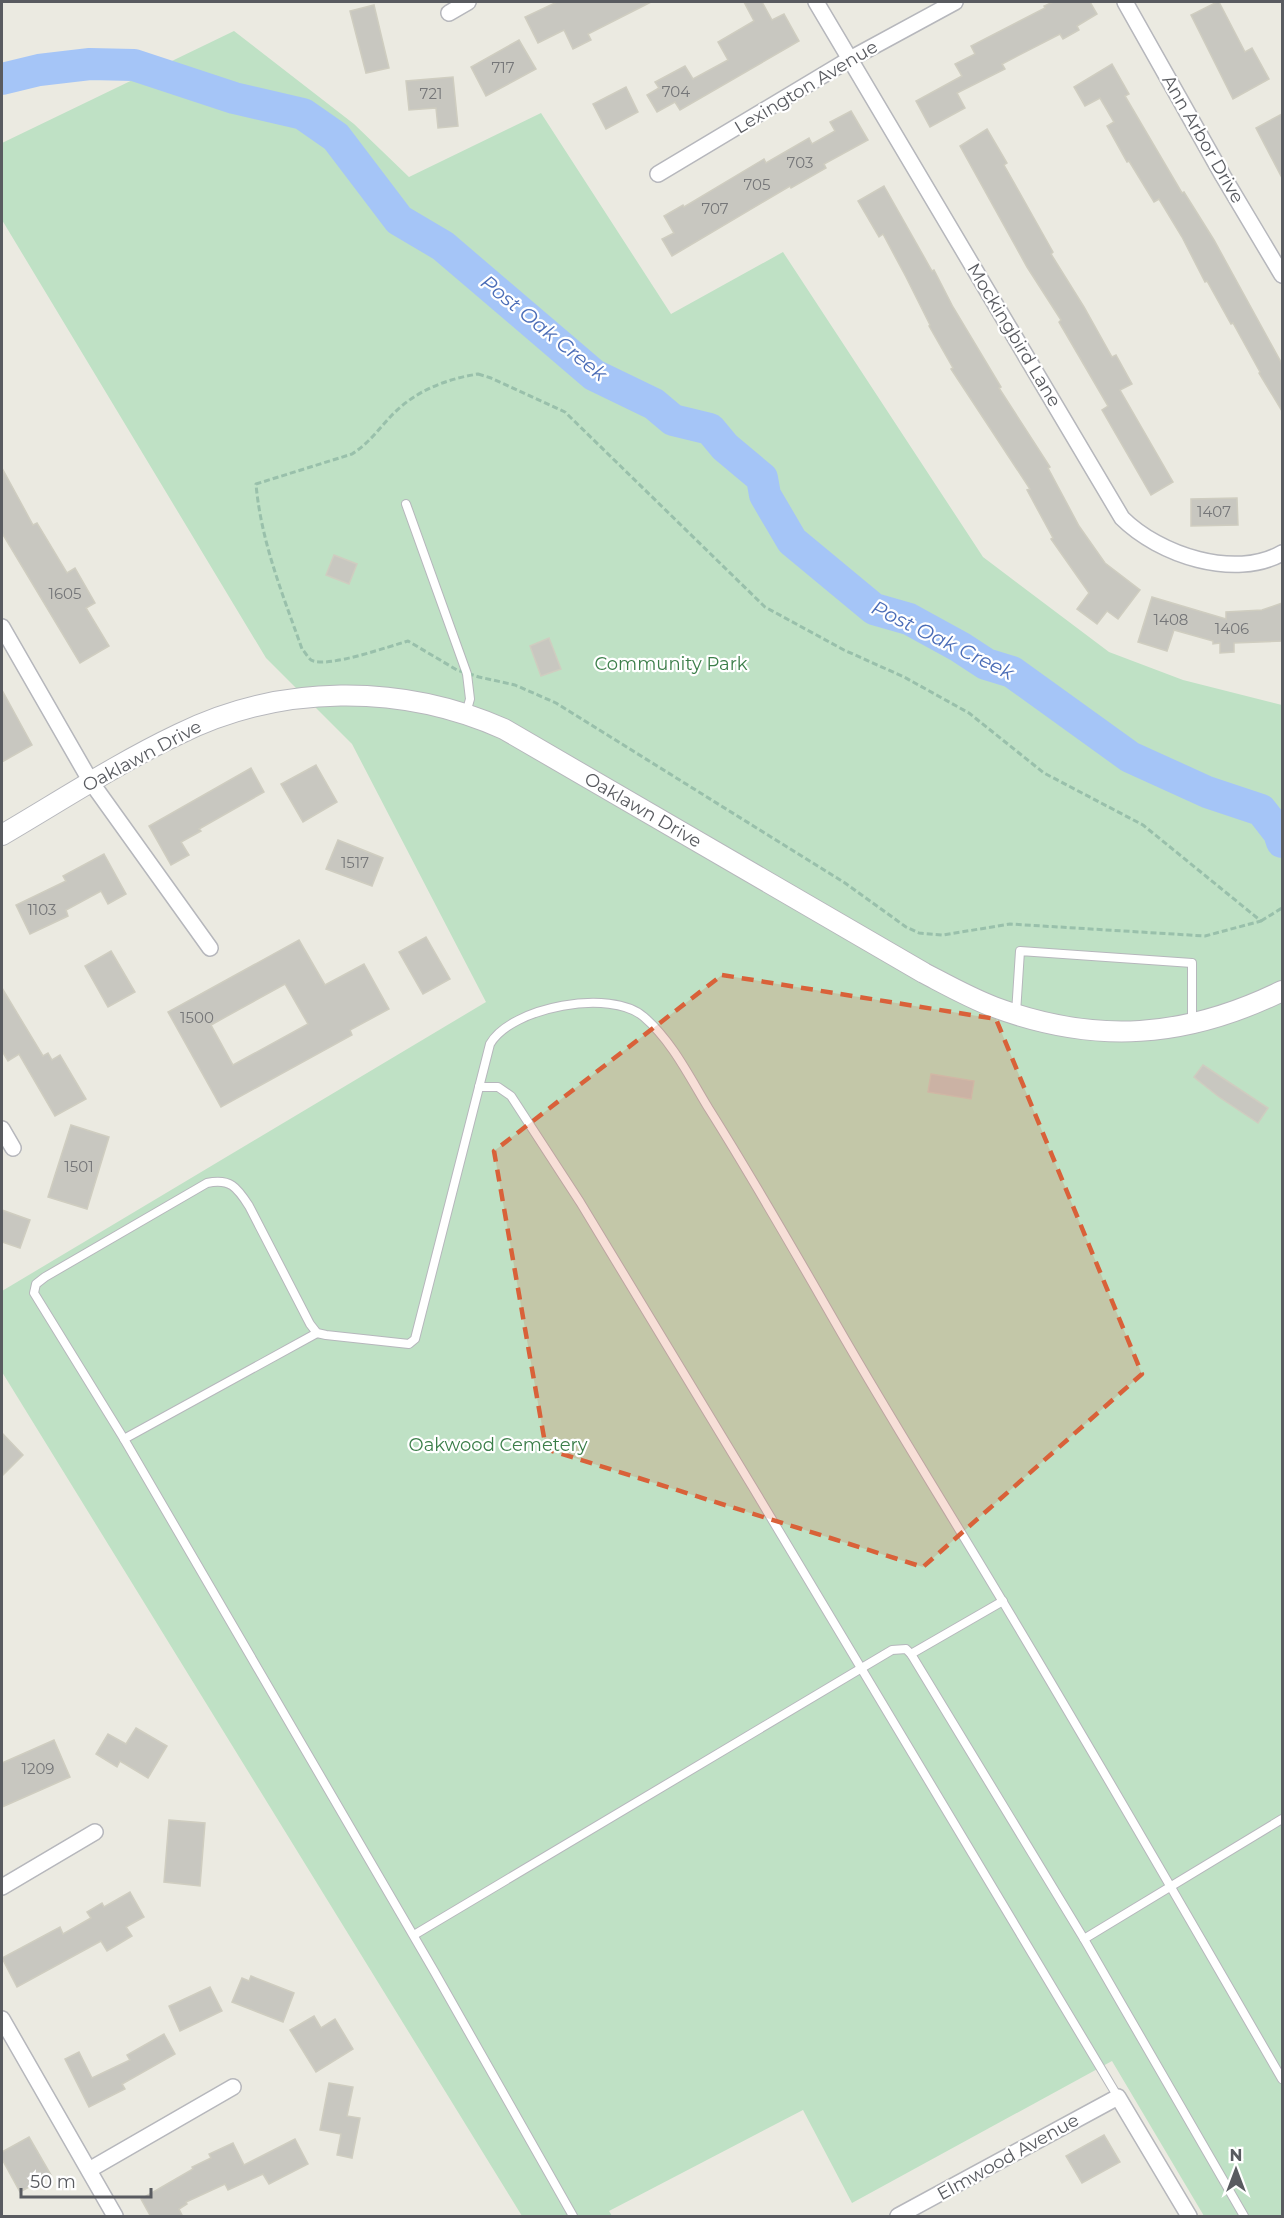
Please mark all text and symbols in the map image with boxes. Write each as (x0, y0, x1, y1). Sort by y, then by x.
street label: Lexington Avenue (730, 36, 882, 138)
house number: 717 (491, 58, 515, 77)
street label: Ann Arbor Drive (1157, 71, 1249, 207)
house number: 704 (662, 82, 690, 101)
house number: 721 (420, 84, 442, 103)
house number: 703 (787, 153, 813, 172)
house number: 705 (744, 175, 770, 194)
house number: 707 (701, 199, 729, 218)
street label: Mockingbird Lane (962, 259, 1066, 411)
water label: Post Oak Creek (476, 270, 613, 387)
house number: 1407 (1197, 502, 1231, 521)
house number: 1605 (49, 584, 81, 603)
water label: Post Oak Creek (868, 595, 1019, 685)
house number: 1408 (1154, 610, 1188, 629)
house number: 1406 (1215, 619, 1249, 638)
park label: Community Park (594, 653, 748, 675)
street label: Oaklawn Drive (79, 715, 205, 797)
street label: Oaklawn Drive (581, 768, 706, 852)
house number: 1517 (341, 853, 369, 872)
house number: 1103 (27, 900, 57, 919)
house number: 1500 (180, 1008, 214, 1027)
house number: 1501 (64, 1157, 94, 1176)
park label: Oakwood Cemetery (409, 1434, 588, 1456)
house number: 1209 (22, 1759, 54, 1778)
street label: Elmwood Avenue (933, 2109, 1083, 2205)
north arrow (1206, 2140, 1266, 2200)
text: N (1230, 2146, 1242, 2165)
scale bar (21, 2161, 152, 2199)
text: 50 m (30, 2171, 76, 2193)

